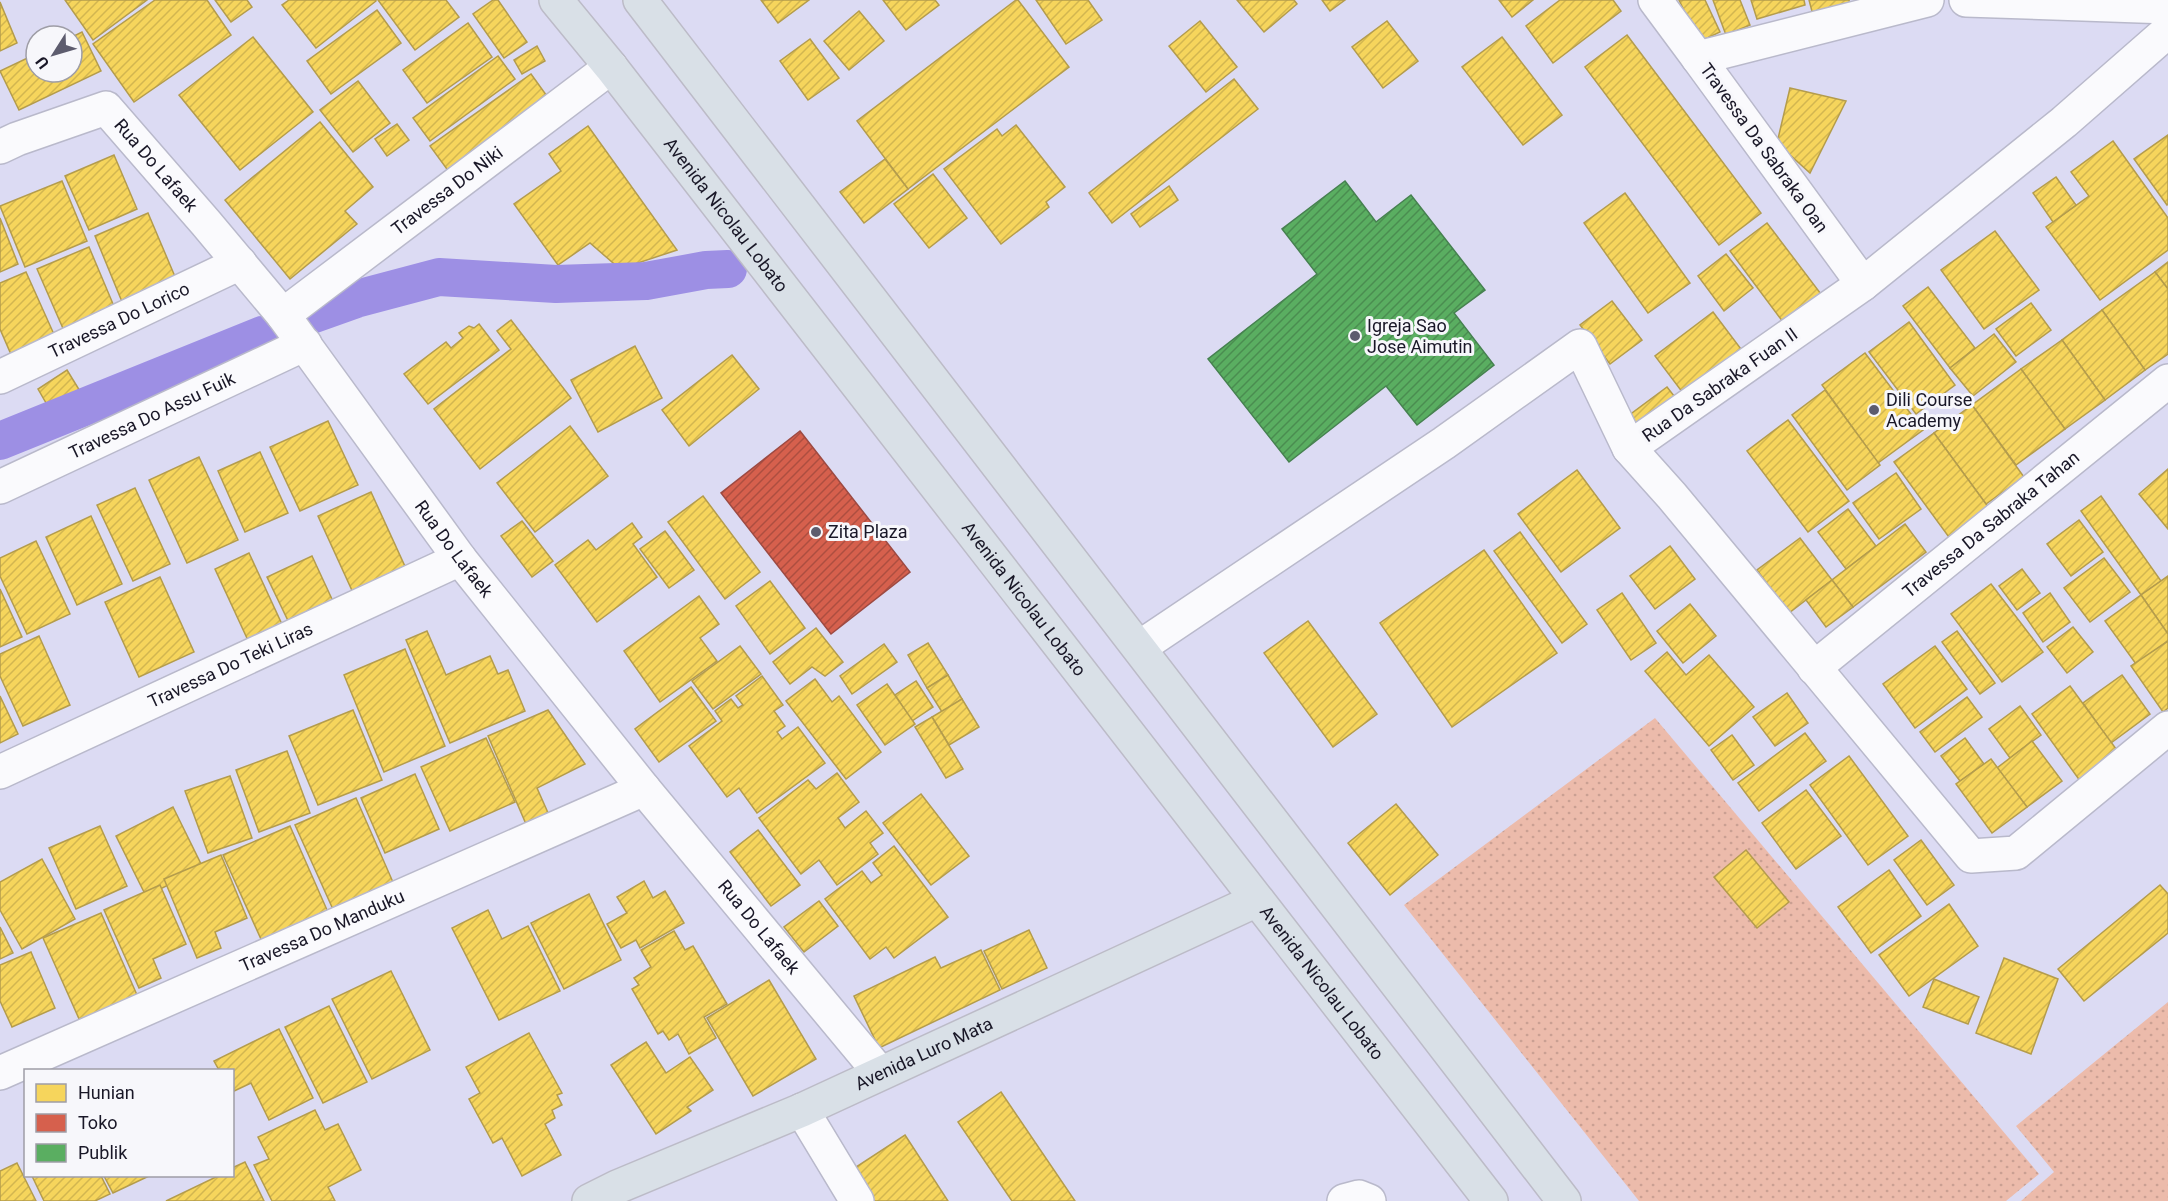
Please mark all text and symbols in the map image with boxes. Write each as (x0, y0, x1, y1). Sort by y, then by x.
north arrow (24, 24, 84, 84)
text: U (32, 53, 53, 73)
street label: Travessa Da Sabraka Oan (1696, 59, 1833, 236)
street label: Rua Do Lafaek (110, 114, 203, 216)
street label: Avenida Nicolau Lobato (660, 133, 793, 296)
street label: Travessa Do Niki (387, 142, 507, 239)
street label: Travessa Do Lorico (45, 278, 193, 362)
place label: Igreja Sao Jose Aimutin (1367, 315, 1473, 357)
street label: Rua Da Sabraka Fuan II (1638, 323, 1801, 446)
marker: Igreja Sao Jose Aimutin (1348, 329, 1362, 343)
street label: Travessa Do Assu Fuik (65, 367, 239, 463)
place label: Dili Course Academy (1886, 389, 1972, 431)
marker: Dili Course Academy (1867, 403, 1881, 417)
street label: Travessa Da Sabraka Tahan (1898, 446, 2083, 602)
street label: Rua Do Lafaek (411, 496, 498, 602)
street label: Avenida Nicolau Lobato (958, 517, 1091, 680)
place label: Zita Plaza (828, 521, 908, 542)
marker: Zita Plaza (809, 525, 823, 539)
street label: Travessa Do Teki Liras (145, 618, 316, 712)
street label: Rua Do Lafaek (714, 875, 805, 979)
street label: Travessa Do Manduku (236, 885, 407, 976)
street label: Avenida Nicolau Lobato (1256, 901, 1389, 1064)
street label: Avenida Luro Mata (852, 1012, 996, 1094)
legend (24, 1069, 234, 1177)
text: Hunian (78, 1082, 135, 1103)
text: Toko (78, 1112, 118, 1133)
text: Publik (78, 1142, 128, 1163)

